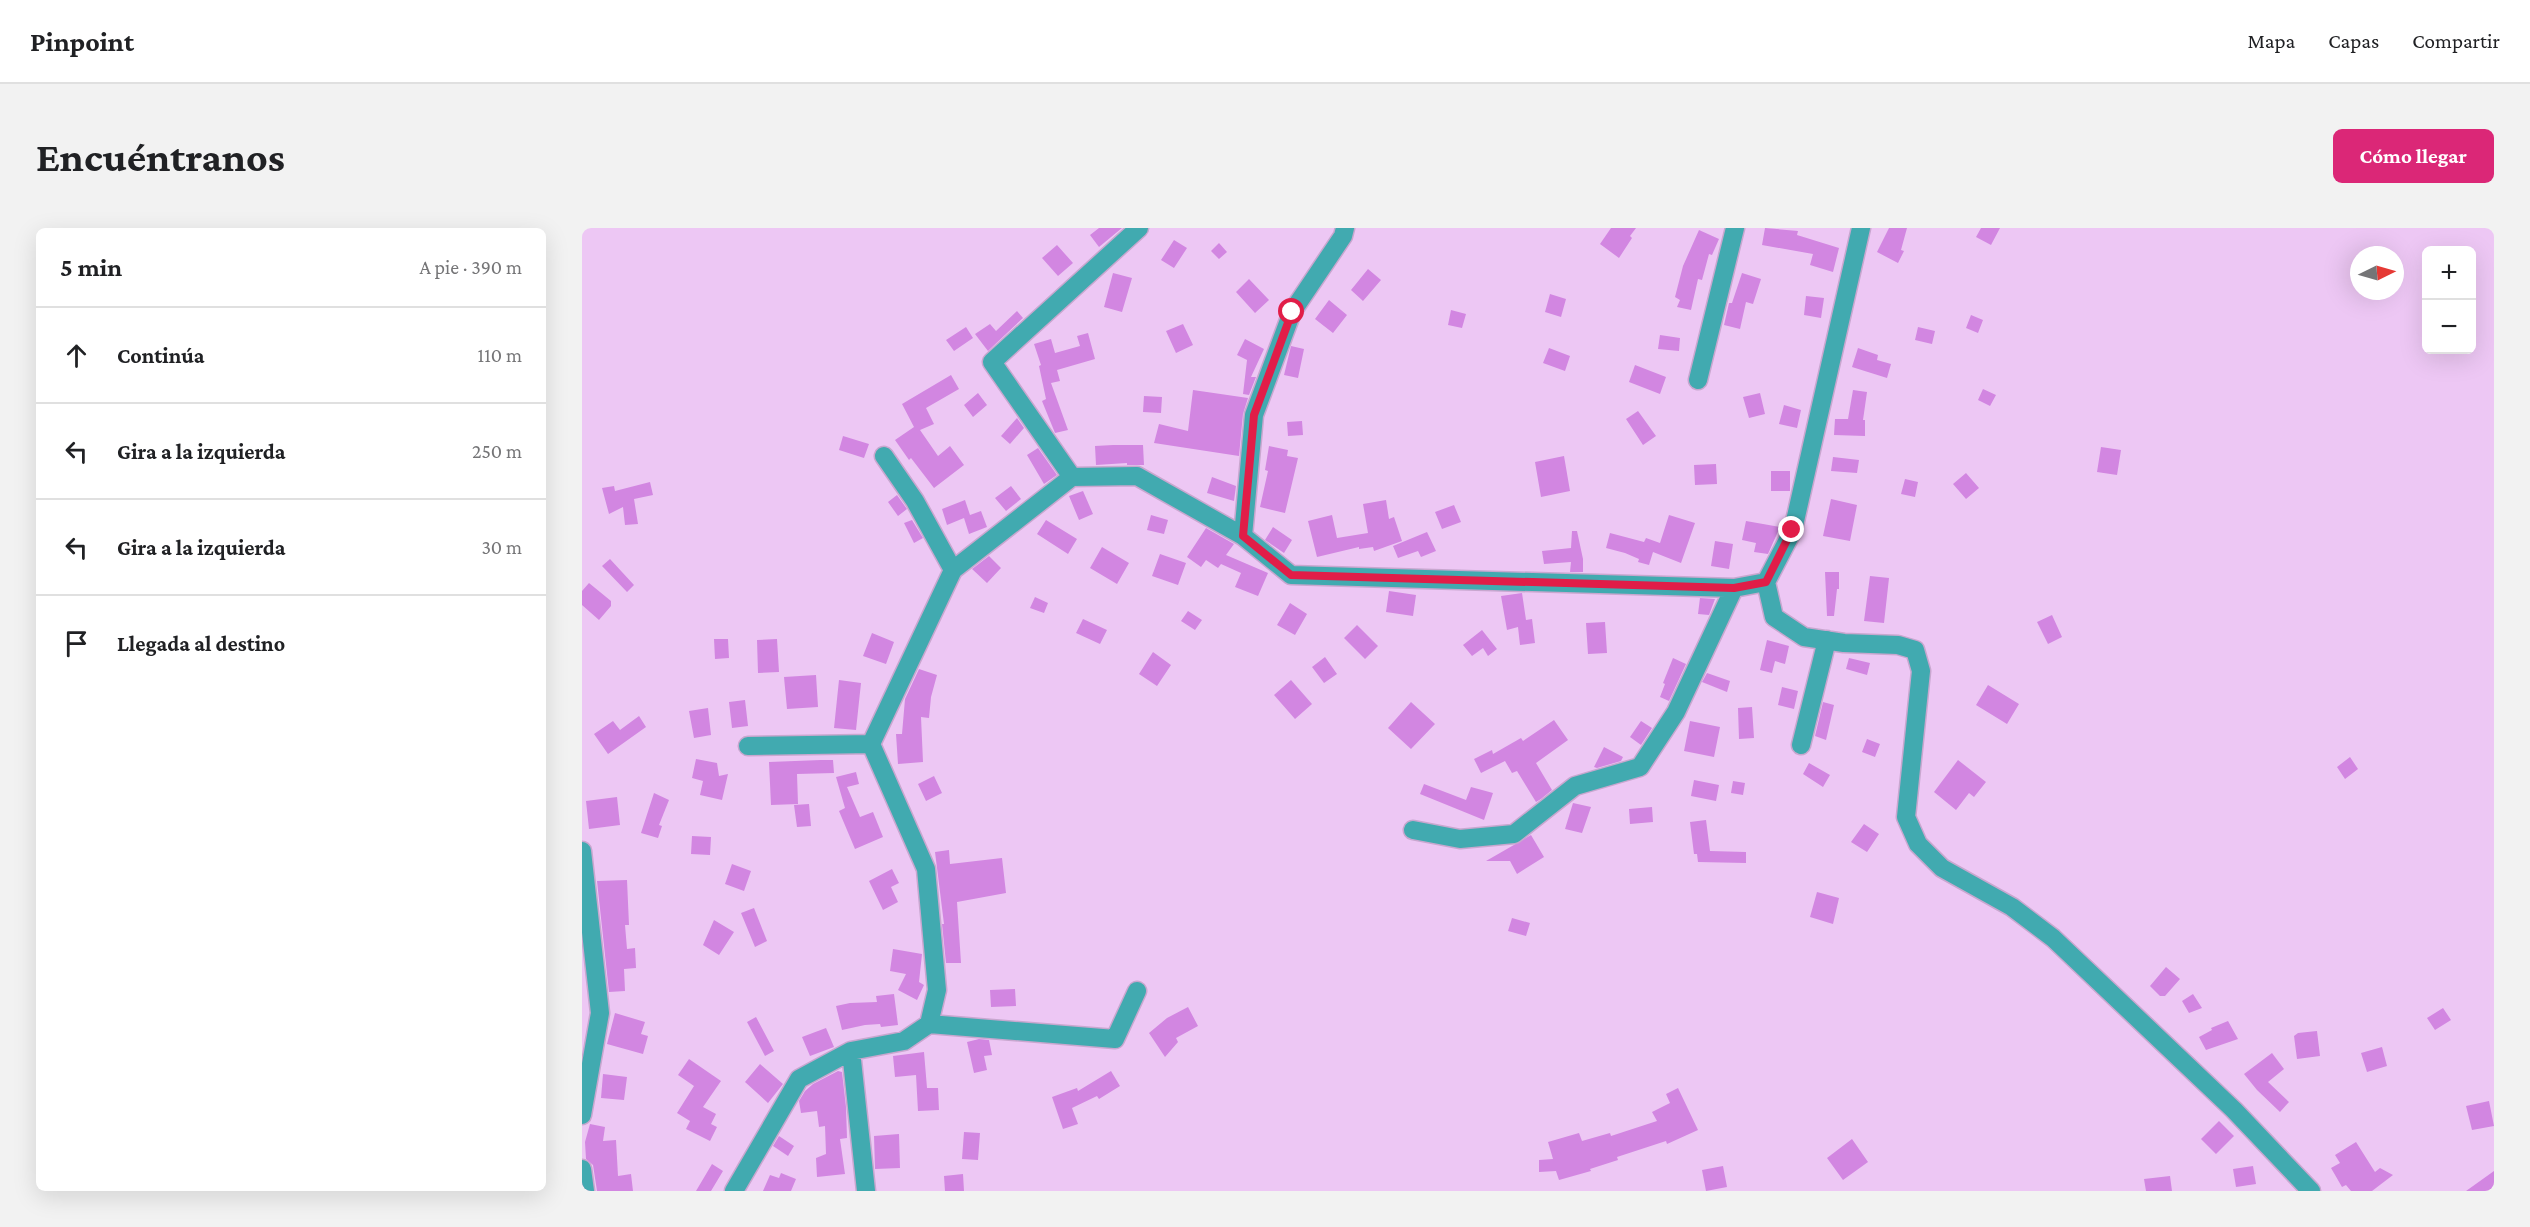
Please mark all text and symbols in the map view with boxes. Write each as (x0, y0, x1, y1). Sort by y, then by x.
text: Pinpoint (30, 26, 134, 57)
text: Mapa (2247, 29, 2295, 53)
text: Capas (2328, 29, 2379, 53)
text: Compartir (2412, 29, 2500, 53)
button: Cómo llegar (2333, 129, 2494, 183)
text: Encuéntranos (36, 133, 285, 180)
north arrow (2350, 246, 2404, 300)
map controls (2422, 246, 2476, 354)
button: + (2422, 246, 2476, 300)
text: 5 min (60, 253, 122, 282)
text: A pie · 390 m (419, 256, 522, 278)
route start (1278, 298, 1304, 324)
button: − (2422, 300, 2476, 354)
icon: ahead (60, 339, 93, 372)
text: Continúa (117, 343, 204, 368)
text: 110 m (478, 344, 522, 366)
icon: left (60, 435, 93, 468)
text: Gira a la izquierda (117, 439, 286, 464)
text: 250 m (472, 440, 522, 462)
route end (1778, 516, 1804, 542)
icon: left (60, 531, 93, 564)
text: Gira a la izquierda (117, 535, 286, 560)
text: 30 m (481, 536, 522, 558)
icon: arrive (60, 627, 93, 660)
text: Llegada al destino (117, 631, 285, 656)

